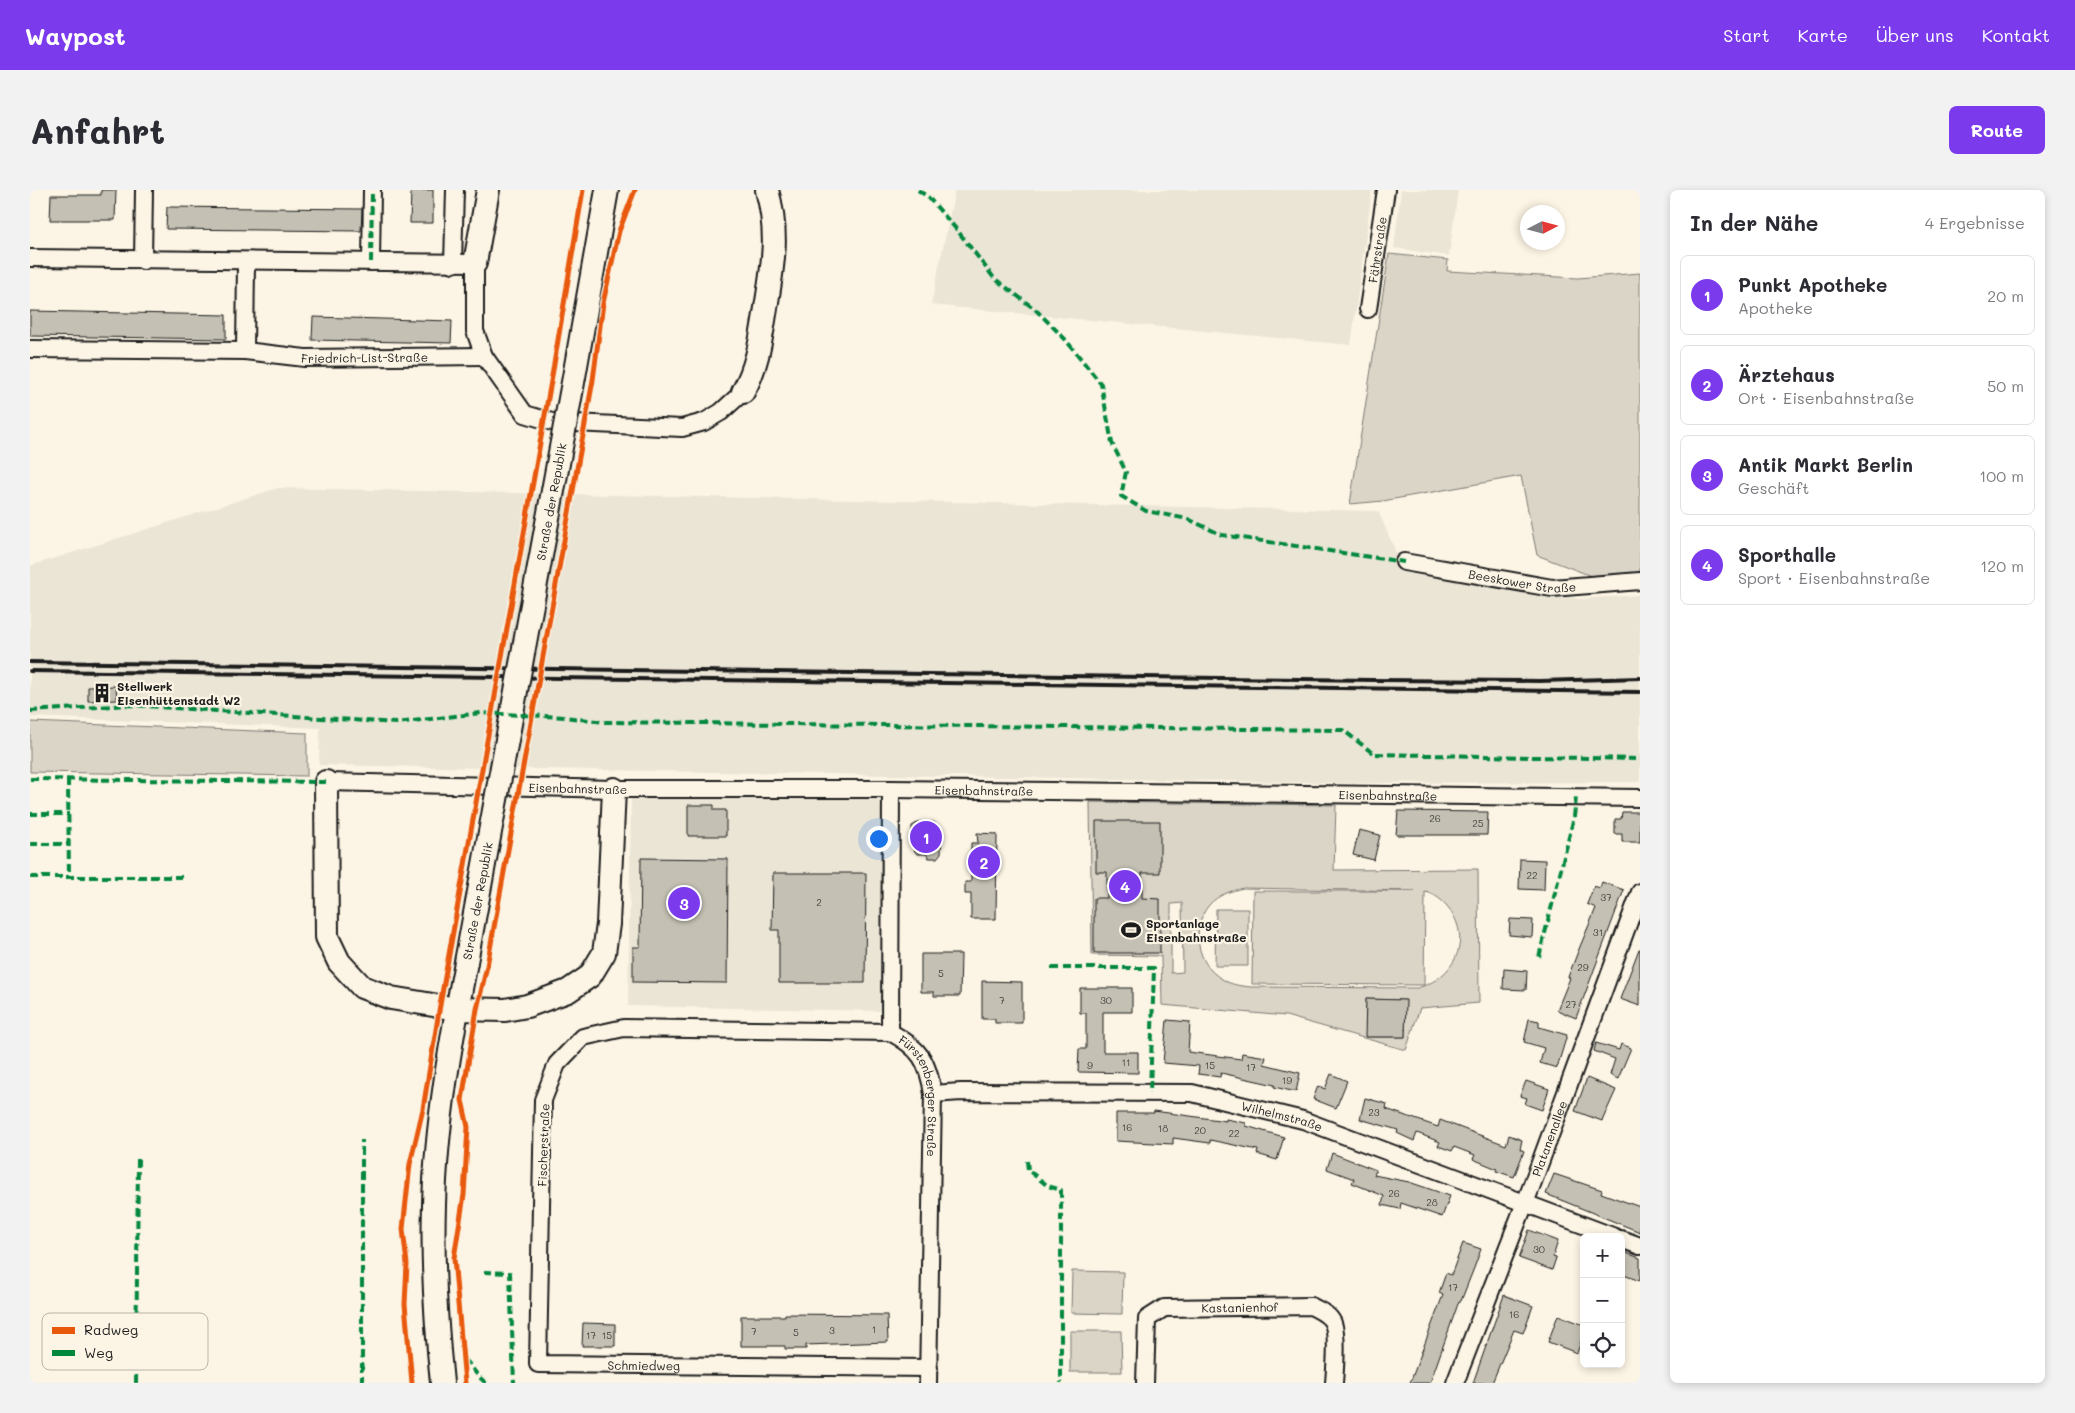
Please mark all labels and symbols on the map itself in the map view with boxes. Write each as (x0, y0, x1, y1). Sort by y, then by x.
north arrow (1520, 205, 1565, 250)
street label: Fährstraße (1364, 216, 1390, 284)
street label: Friedrich-List-Straße (300, 349, 428, 366)
street label: Straße der Republik (532, 442, 570, 562)
street label: Beeskower Straße (1467, 565, 1577, 596)
place label: Stellwerk Eisenhüttenstadt W2 (117, 678, 241, 708)
building icon: Stellwerk Eisenhüttenstadt W2 (91, 682, 113, 704)
street label: Eisenbahnstraße (528, 779, 627, 797)
street label: Eisenbahnstraße (934, 782, 1033, 799)
street label: Eisenbahnstraße (1338, 786, 1437, 804)
house number: 26 (1429, 811, 1441, 825)
house number: 25 (1472, 816, 1484, 830)
pin: 1 (910, 818, 942, 856)
your location (866, 826, 892, 852)
street label: Straße der Republik (459, 841, 496, 961)
pin: 2 (968, 843, 1000, 881)
pin: 4 (1109, 867, 1141, 905)
house number: 22 (1526, 868, 1538, 882)
pin: 3 (668, 884, 700, 922)
house number: 37 (1600, 890, 1612, 904)
house number: 2 (816, 895, 822, 909)
place label: Sportanlage Eisenbahnstraße (1146, 915, 1246, 945)
sports icon: Sportanlage Eisenbahnstraße (1120, 919, 1142, 941)
house number: 31 (1593, 925, 1603, 939)
house number: 29 (1577, 960, 1589, 974)
house number: 5 (938, 966, 944, 980)
house number: 7 (999, 993, 1005, 1007)
house number: 30 (1100, 993, 1112, 1007)
house number: 27 (1565, 997, 1577, 1011)
street label: Fürstenberger Straße (896, 1031, 941, 1157)
house number: 11 (1122, 1055, 1130, 1069)
house number: 9 (1087, 1058, 1093, 1072)
house number: 15 (1205, 1058, 1215, 1072)
house number: 17 (1246, 1060, 1256, 1074)
house number: 19 (1282, 1073, 1292, 1087)
street label: Wilhelmstraße (1240, 1097, 1325, 1135)
street label: Platanenallee (1528, 1098, 1570, 1179)
street label: Fischerstraße (534, 1103, 552, 1187)
house number: 23 (1368, 1105, 1380, 1119)
house number: 16 (1122, 1120, 1132, 1134)
house number: 18 (1158, 1121, 1168, 1135)
house number: 20 (1194, 1123, 1206, 1137)
house number: 22 (1228, 1126, 1240, 1140)
house number: 26 (1388, 1186, 1400, 1200)
house number: 28 (1426, 1195, 1438, 1209)
house number: 30 (1533, 1242, 1545, 1256)
house number: 17 (1448, 1280, 1458, 1294)
street label: Kastanienhof (1201, 1298, 1278, 1315)
house number: 16 (1509, 1307, 1519, 1321)
legend (42, 1313, 208, 1370)
text: Radweg (84, 1320, 138, 1339)
house number: 1 (872, 1322, 876, 1336)
house number: 3 (829, 1323, 835, 1337)
house number: 7 (751, 1324, 757, 1338)
house number: 5 (793, 1325, 799, 1339)
house number: 17 (586, 1328, 596, 1342)
house number: 15 (602, 1328, 612, 1342)
text: Weg (84, 1343, 113, 1362)
street label: Schmiedweg (607, 1357, 680, 1373)

